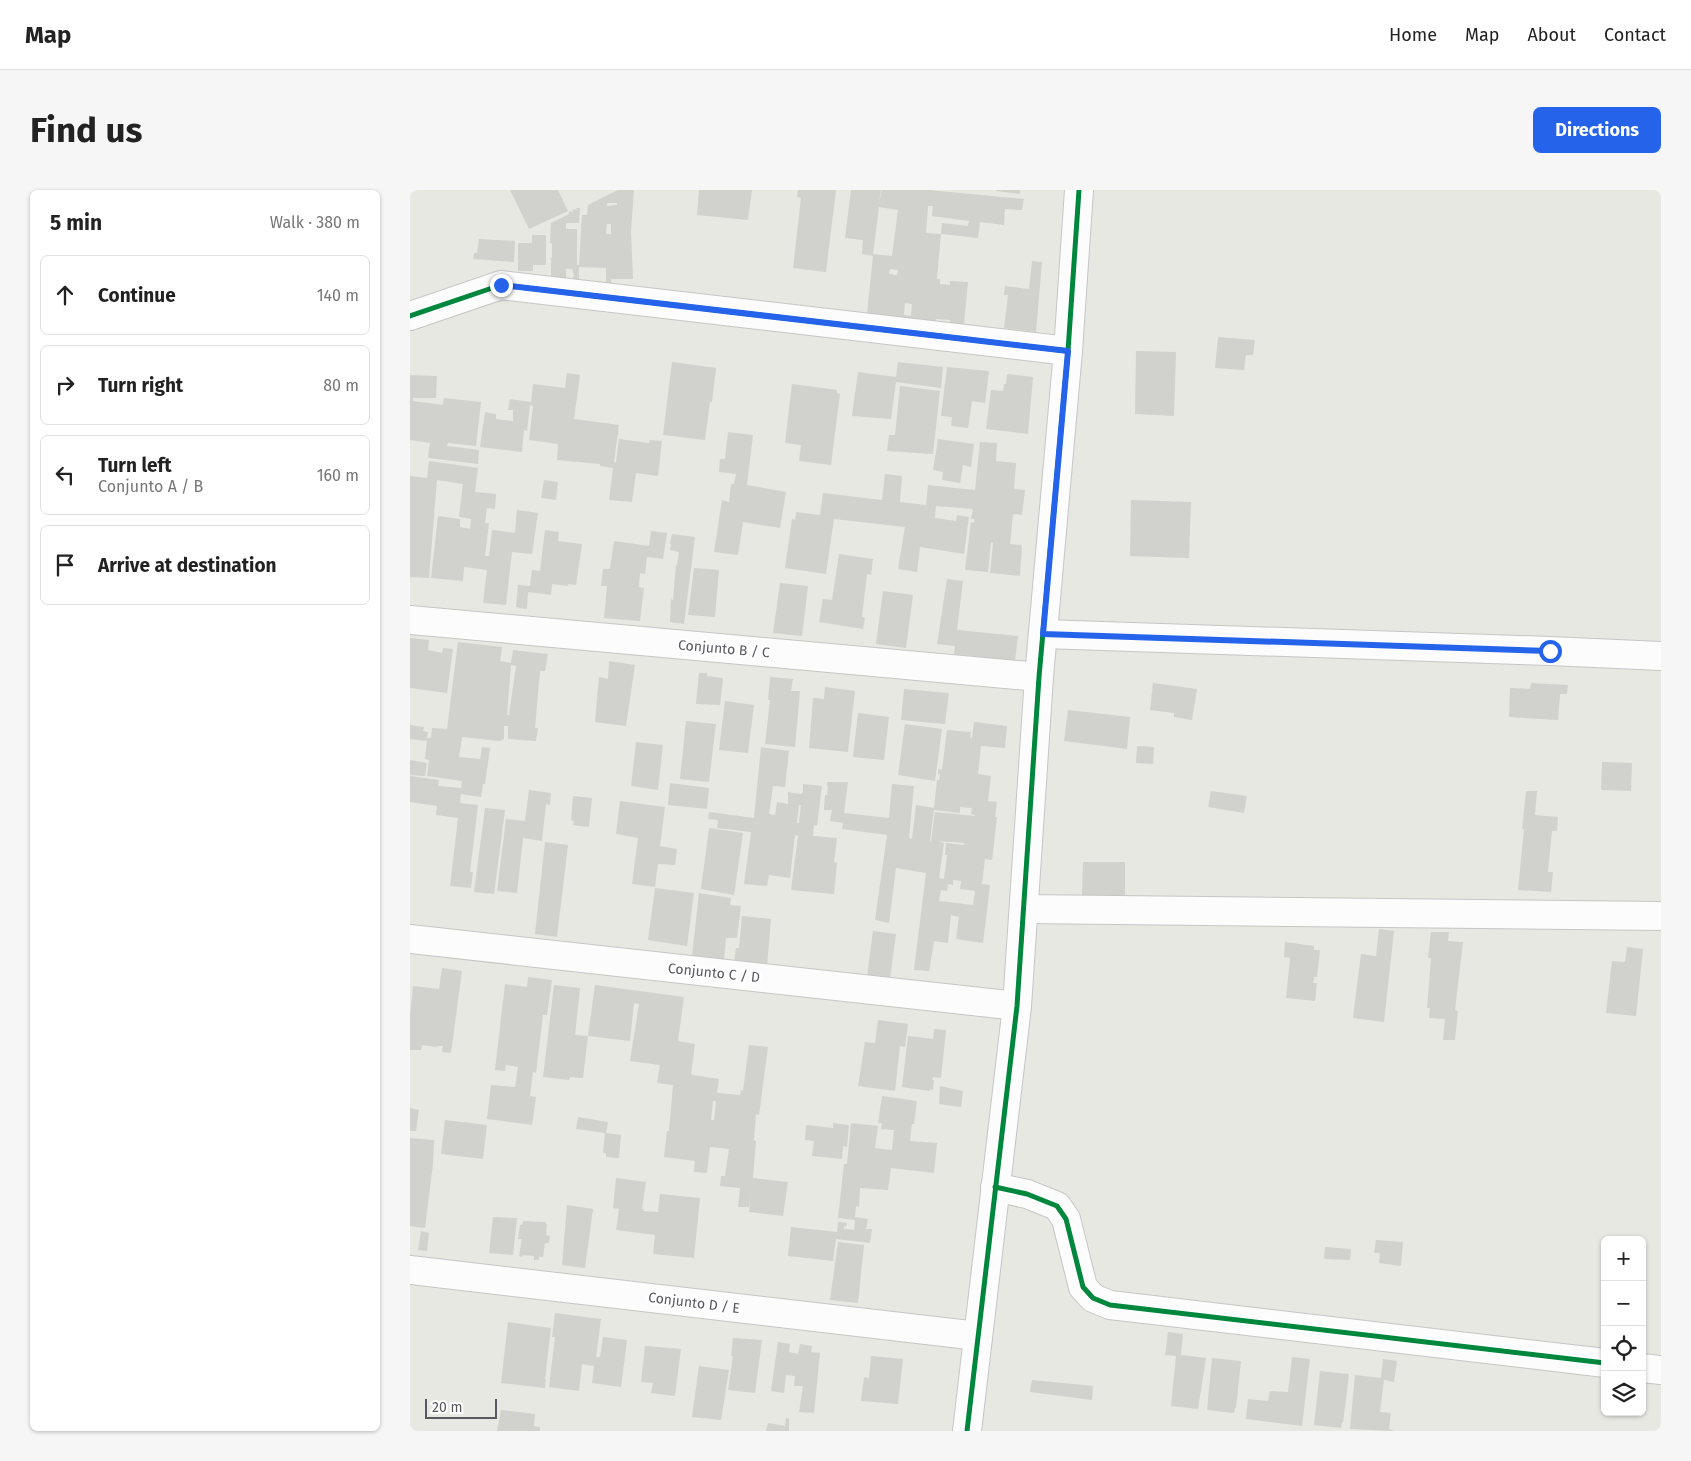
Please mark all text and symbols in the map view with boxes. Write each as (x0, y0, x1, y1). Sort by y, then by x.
text: Map (25, 21, 71, 49)
text: Home (1389, 24, 1437, 46)
text: Map (1465, 24, 1499, 46)
text: About (1527, 24, 1576, 46)
text: Contact (1604, 24, 1666, 46)
button: Directions (1533, 107, 1661, 153)
text: Find us (30, 109, 142, 151)
text: 5 min (50, 210, 102, 236)
text: Walk · 380 m (270, 213, 360, 232)
route end (490, 274, 513, 297)
icon: ahead (51, 281, 79, 309)
text: Continue (98, 284, 176, 307)
text: 140 m (317, 286, 359, 305)
icon: right (51, 371, 79, 399)
text: Turn right (98, 374, 183, 397)
text: 80 m (323, 376, 359, 395)
text: Turn left (98, 454, 172, 477)
icon: left (51, 461, 79, 489)
text: 160 m (317, 466, 359, 485)
text: Conjunto A / B (98, 477, 203, 496)
icon: arrive (51, 551, 79, 579)
text: Arrive at destination (98, 554, 277, 577)
street label: Conjunto B / C (677, 637, 771, 661)
route start (1539, 640, 1562, 663)
street label: Conjunto C / D (667, 960, 761, 986)
map controls (1601, 1236, 1646, 1416)
button: + (1601, 1236, 1646, 1281)
button: − (1601, 1281, 1646, 1326)
street label: Conjunto D / E (647, 1289, 741, 1317)
button: locate (1601, 1326, 1646, 1371)
button: layers (1601, 1371, 1646, 1416)
scale bar (425, 1396, 498, 1419)
text: 20 m (432, 1399, 462, 1416)

